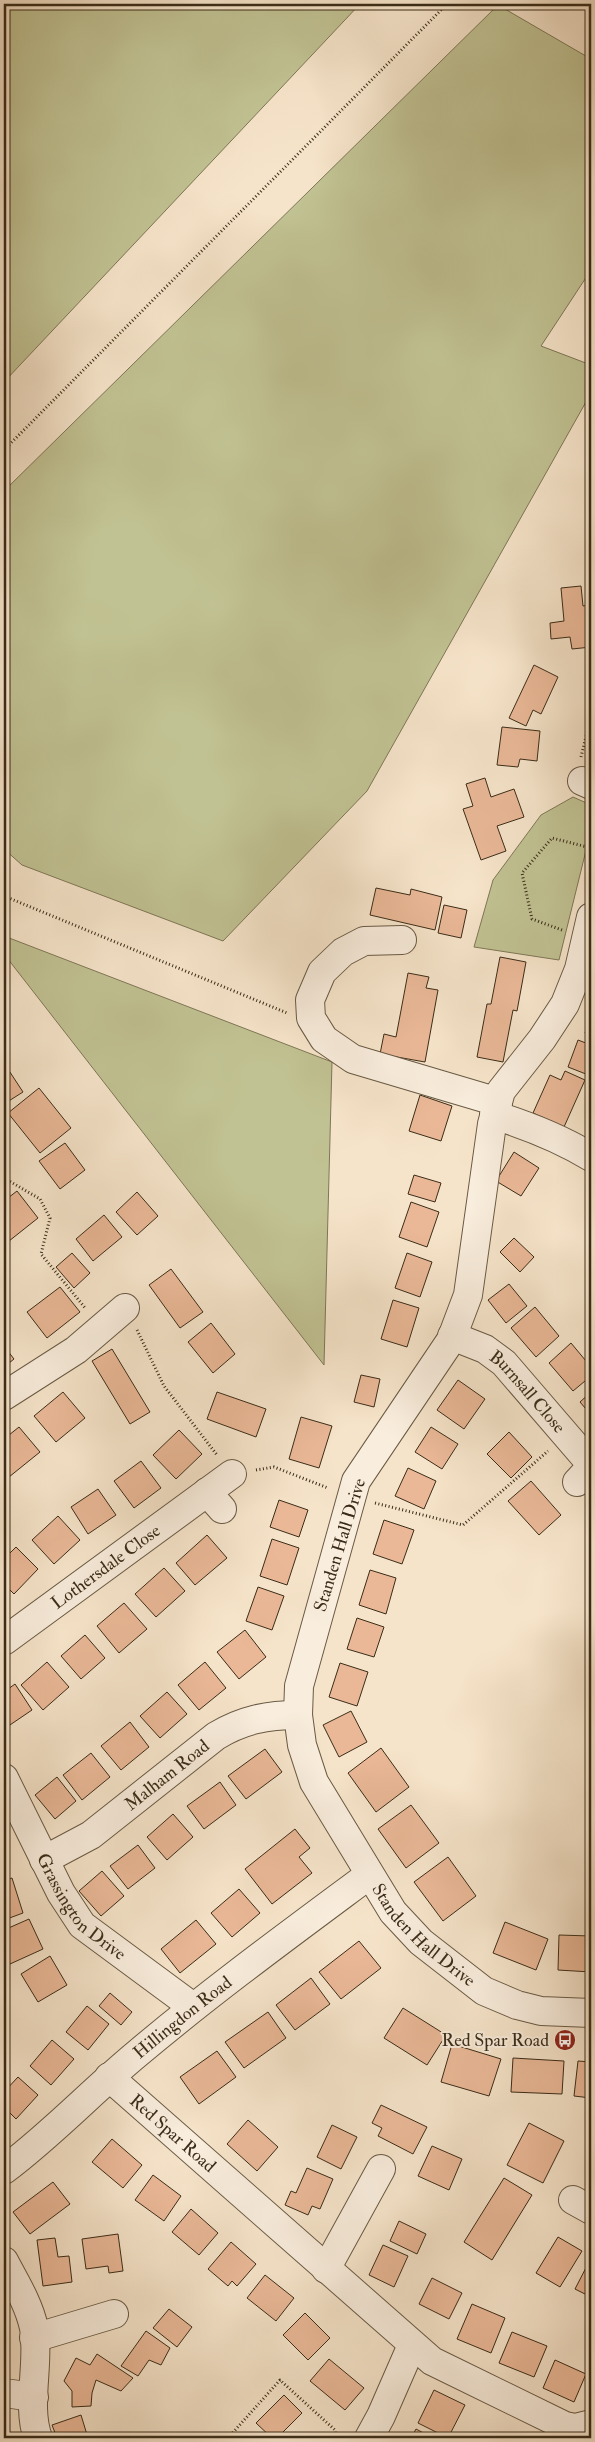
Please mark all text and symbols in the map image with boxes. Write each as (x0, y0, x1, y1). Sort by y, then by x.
street label: Burnsall Close (485, 1345, 571, 1438)
street label: Standen Hall Drive (309, 1475, 371, 1614)
street label: Lothersdale Close (47, 1519, 165, 1614)
street label: Malham Road (120, 1734, 214, 1815)
street label: Grassington Drive (32, 1849, 131, 1965)
street label: Standen Hall Drive (367, 1879, 480, 1992)
street label: Hillingdon Road (128, 1971, 236, 2064)
bus stop icon: Red Spar Road (553, 2028, 577, 2052)
place label: Red Spar Road (441, 2029, 549, 2052)
street label: Red Spar Road (125, 2089, 221, 2177)

